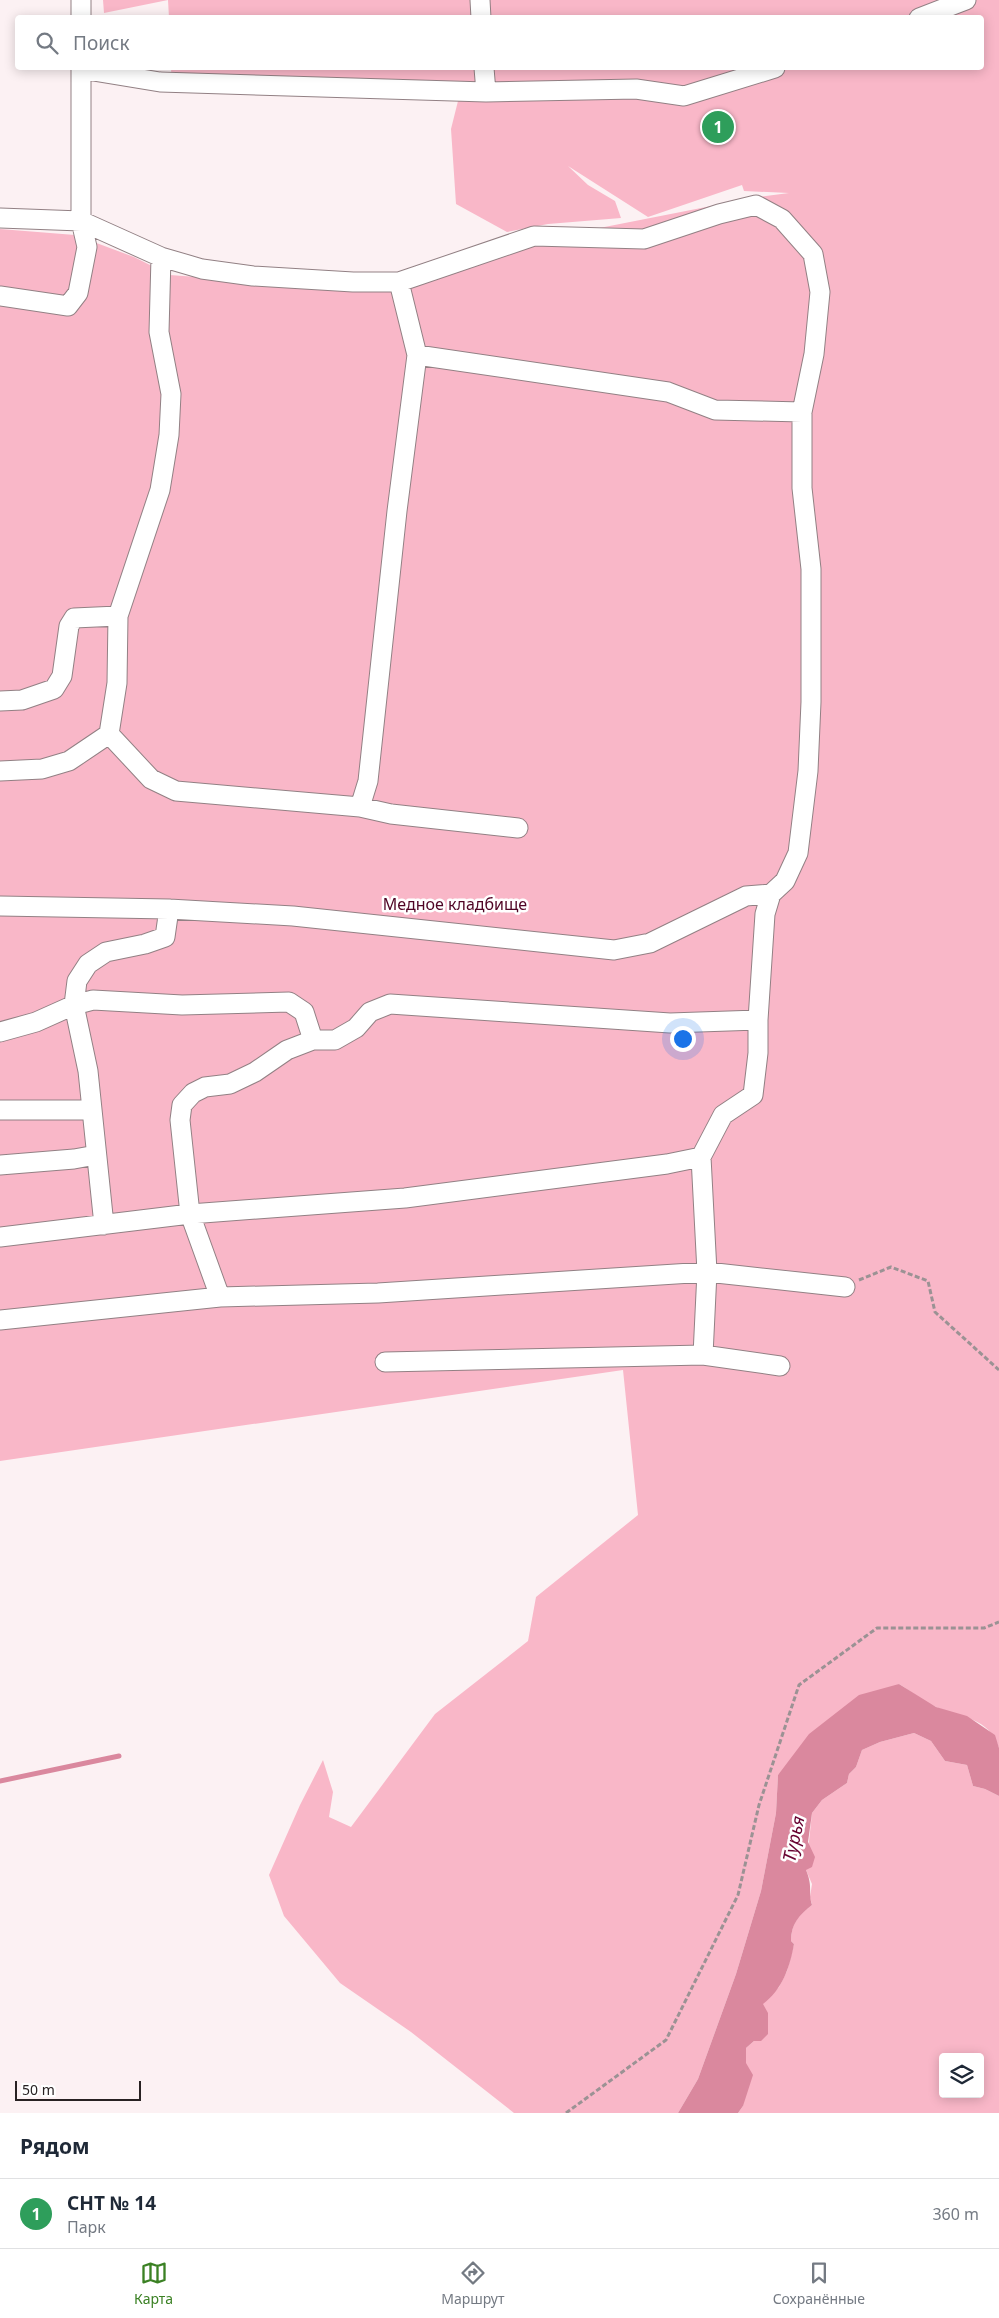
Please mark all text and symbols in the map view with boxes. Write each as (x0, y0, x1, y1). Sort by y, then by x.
search box (15, 15, 984, 70)
icon: search (33, 29, 61, 57)
text: Поиск (73, 30, 129, 56)
pin: 1 (702, 108, 734, 146)
park label: Медное кладбище (383, 893, 527, 915)
your location (670, 1026, 696, 1052)
water label: Турья (776, 1814, 810, 1864)
map controls (939, 2053, 984, 2098)
button: layers (939, 2053, 984, 2098)
scale bar (15, 2078, 141, 2101)
text: 50 m (22, 2080, 55, 2099)
text: Рядом (20, 2132, 90, 2160)
text: СНТ № 14 (67, 2190, 156, 2216)
text: 1 (31, 2203, 41, 2225)
text: 360 m (932, 2203, 979, 2225)
text: Парк (67, 2216, 106, 2238)
tab: Карта (134, 2259, 173, 2308)
tab: Маршрут (441, 2259, 505, 2308)
tab: Сохранённые (773, 2259, 865, 2308)

